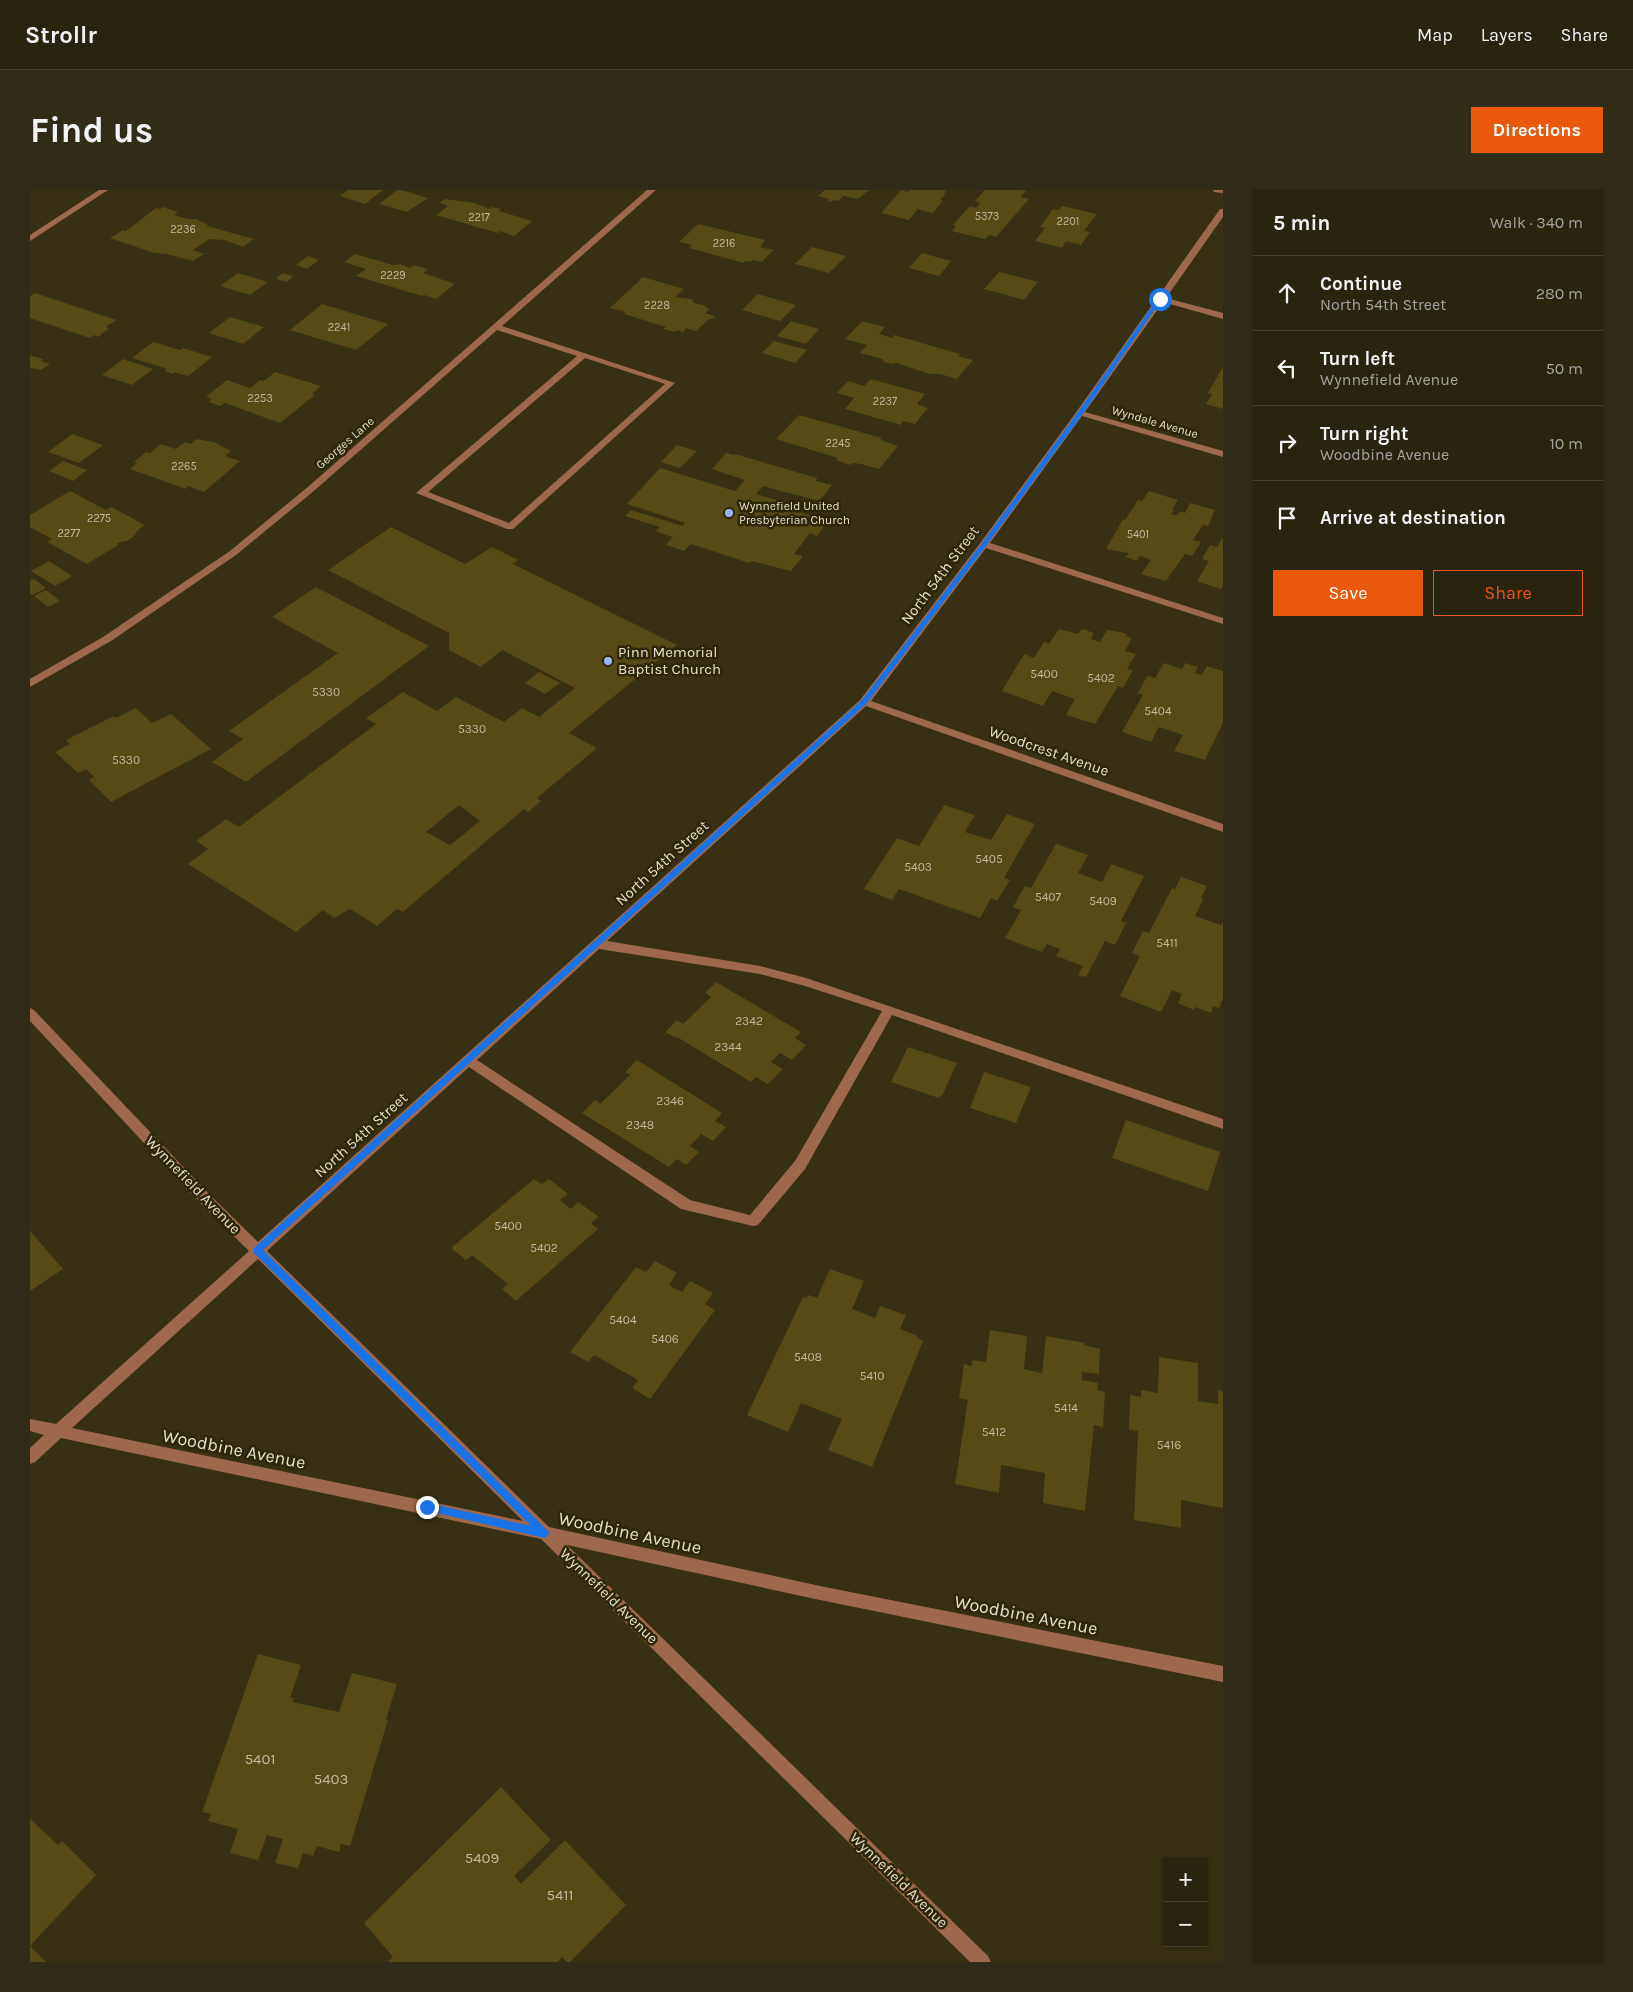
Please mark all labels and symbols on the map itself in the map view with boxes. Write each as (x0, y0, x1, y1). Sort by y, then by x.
house number: 5373 (975, 210, 999, 223)
house number: 2217 (468, 211, 490, 224)
house number: 2201 (1057, 215, 1079, 228)
house number: 2236 (170, 223, 196, 236)
house number: 2216 (713, 237, 735, 250)
house number: 2229 (380, 269, 406, 282)
route start (1149, 288, 1172, 311)
house number: 2228 (644, 299, 670, 312)
house number: 2241 (328, 321, 350, 334)
house number: 2253 (247, 392, 273, 405)
house number: 2237 (873, 395, 897, 408)
street label: Wyndale Avenue (1110, 403, 1200, 441)
street label: Georges Lane (313, 414, 377, 472)
house number: 2245 (825, 437, 851, 450)
house number: 2265 (171, 460, 197, 473)
place label: Wynnefield United Presbyterian Church (739, 499, 850, 527)
marker: Wynnefield United Presbyterian Church (723, 507, 735, 519)
house number: 2275 (87, 512, 111, 525)
street label: North 54th Street (897, 522, 983, 628)
house number: 2277 (57, 527, 81, 540)
house number: 5401 (1127, 528, 1149, 541)
place label: Pinn Memorial Baptist Church (618, 643, 721, 678)
marker: Pinn Memorial Baptist Church (602, 655, 614, 667)
house number: 5400 (1030, 667, 1058, 681)
house number: 5402 (1087, 671, 1115, 685)
house number: 5330 (312, 685, 340, 699)
house number: 5404 (1144, 704, 1172, 718)
house number: 5330 (458, 722, 486, 736)
street label: Woodcrest Avenue (987, 722, 1111, 780)
house number: 5330 (112, 753, 140, 767)
street label: North 54th Street (612, 816, 712, 909)
house number: 5405 (975, 852, 1003, 866)
house number: 5403 (904, 860, 932, 874)
house number: 5407 (1035, 890, 1061, 904)
house number: 5409 (1089, 894, 1117, 908)
house number: 5411 (1156, 936, 1178, 950)
house number: 2342 (735, 1014, 763, 1028)
house number: 2344 (714, 1040, 742, 1054)
street label: North 54th Street (311, 1088, 411, 1181)
house number: 2346 (656, 1094, 684, 1108)
house number: 2348 (626, 1118, 654, 1132)
street label: Wynnefield Avenue (142, 1132, 244, 1238)
house number: 5400 (494, 1219, 522, 1233)
house number: 5402 (530, 1241, 558, 1255)
house number: 5404 (609, 1313, 637, 1327)
house number: 5406 (651, 1332, 679, 1346)
house number: 5408 (794, 1350, 822, 1364)
house number: 5410 (860, 1369, 884, 1383)
house number: 5414 (1054, 1401, 1078, 1415)
street label: Woodbine Avenue (160, 1424, 308, 1474)
house number: 5412 (982, 1425, 1006, 1439)
house number: 5416 (1157, 1438, 1181, 1452)
route end (416, 1496, 439, 1519)
street label: Woodbine Avenue (557, 1507, 703, 1559)
street label: Wynnefield Avenue (556, 1545, 662, 1647)
street label: Woodbine Avenue (952, 1590, 1100, 1640)
house number: 5401 (245, 1750, 275, 1768)
house number: 5403 (314, 1770, 348, 1788)
street label: Wynnefield Avenue (846, 1829, 952, 1931)
house number: 5409 (465, 1849, 499, 1867)
house number: 5411 (547, 1886, 573, 1904)

